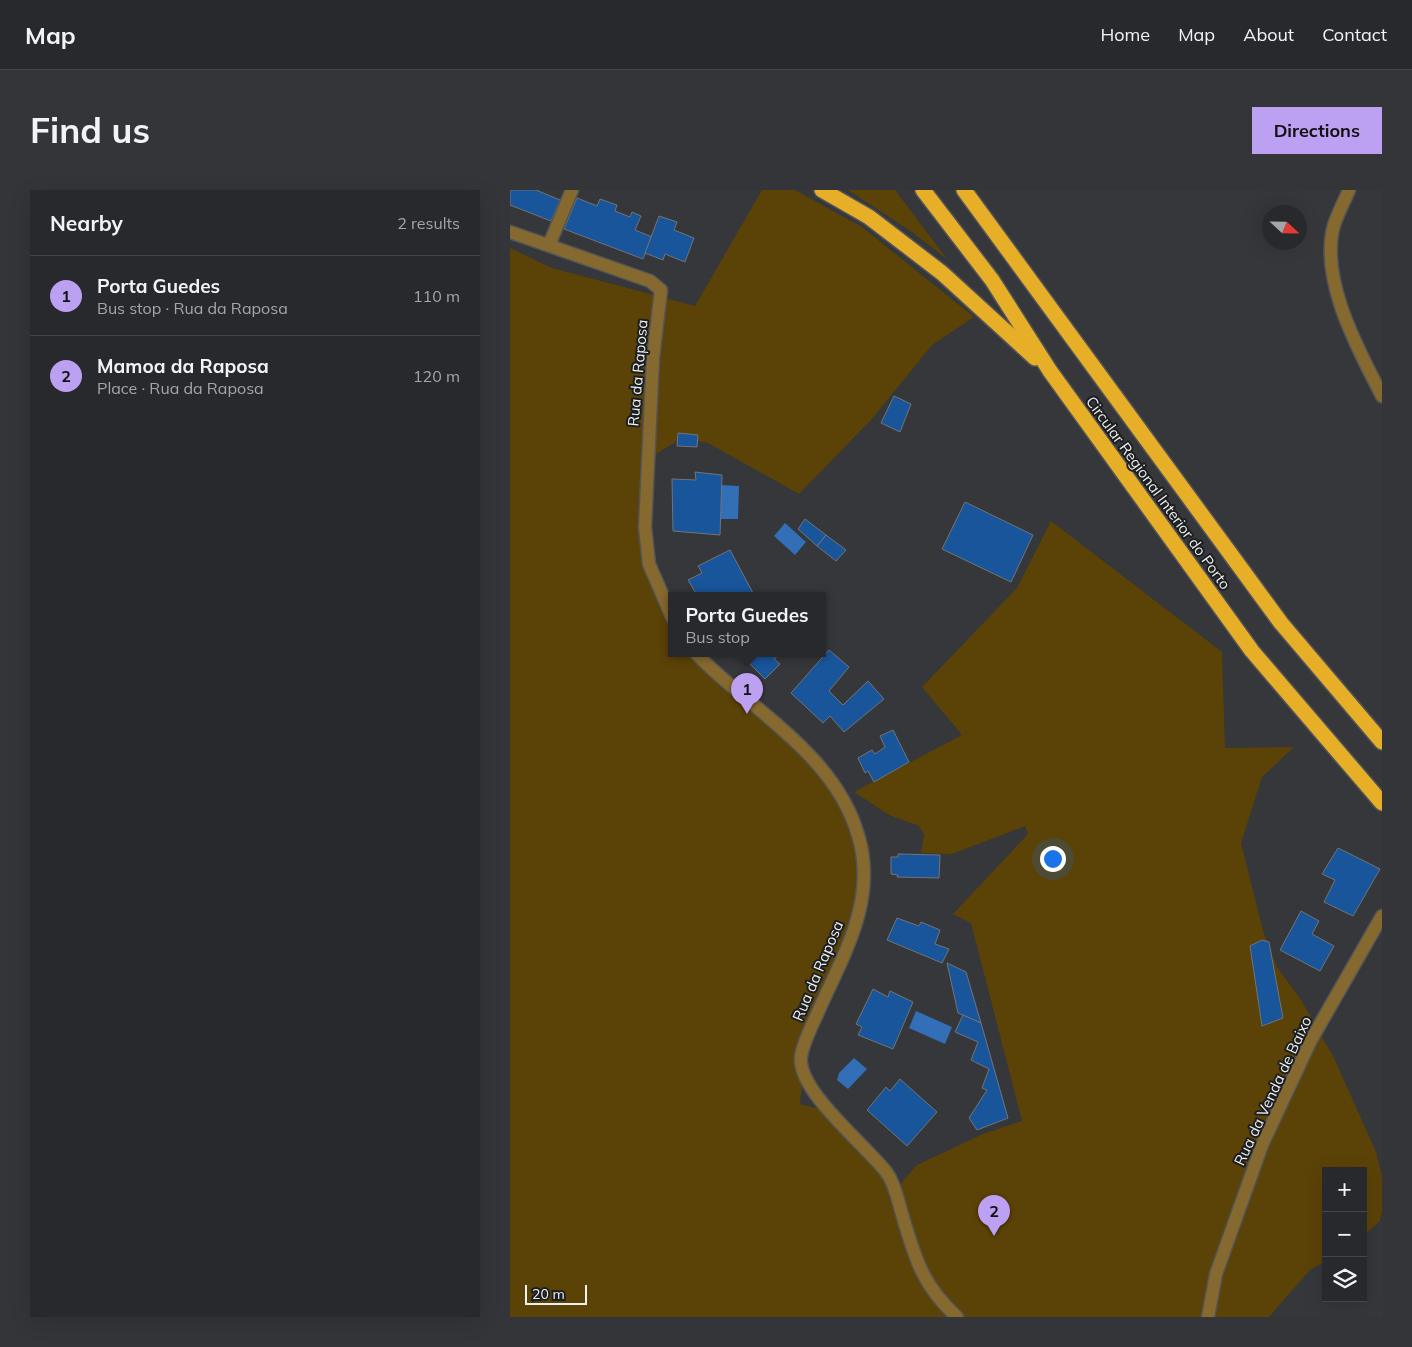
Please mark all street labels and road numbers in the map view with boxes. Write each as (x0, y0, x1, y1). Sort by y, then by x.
street label: Rua da Raposa (623, 319, 652, 427)
street label: Circular Regional Interior do Porto (1082, 392, 1235, 593)
street label: Rua da Raposa (788, 918, 847, 1024)
street label: Rua da Venda de Baixo (1230, 1013, 1316, 1168)

